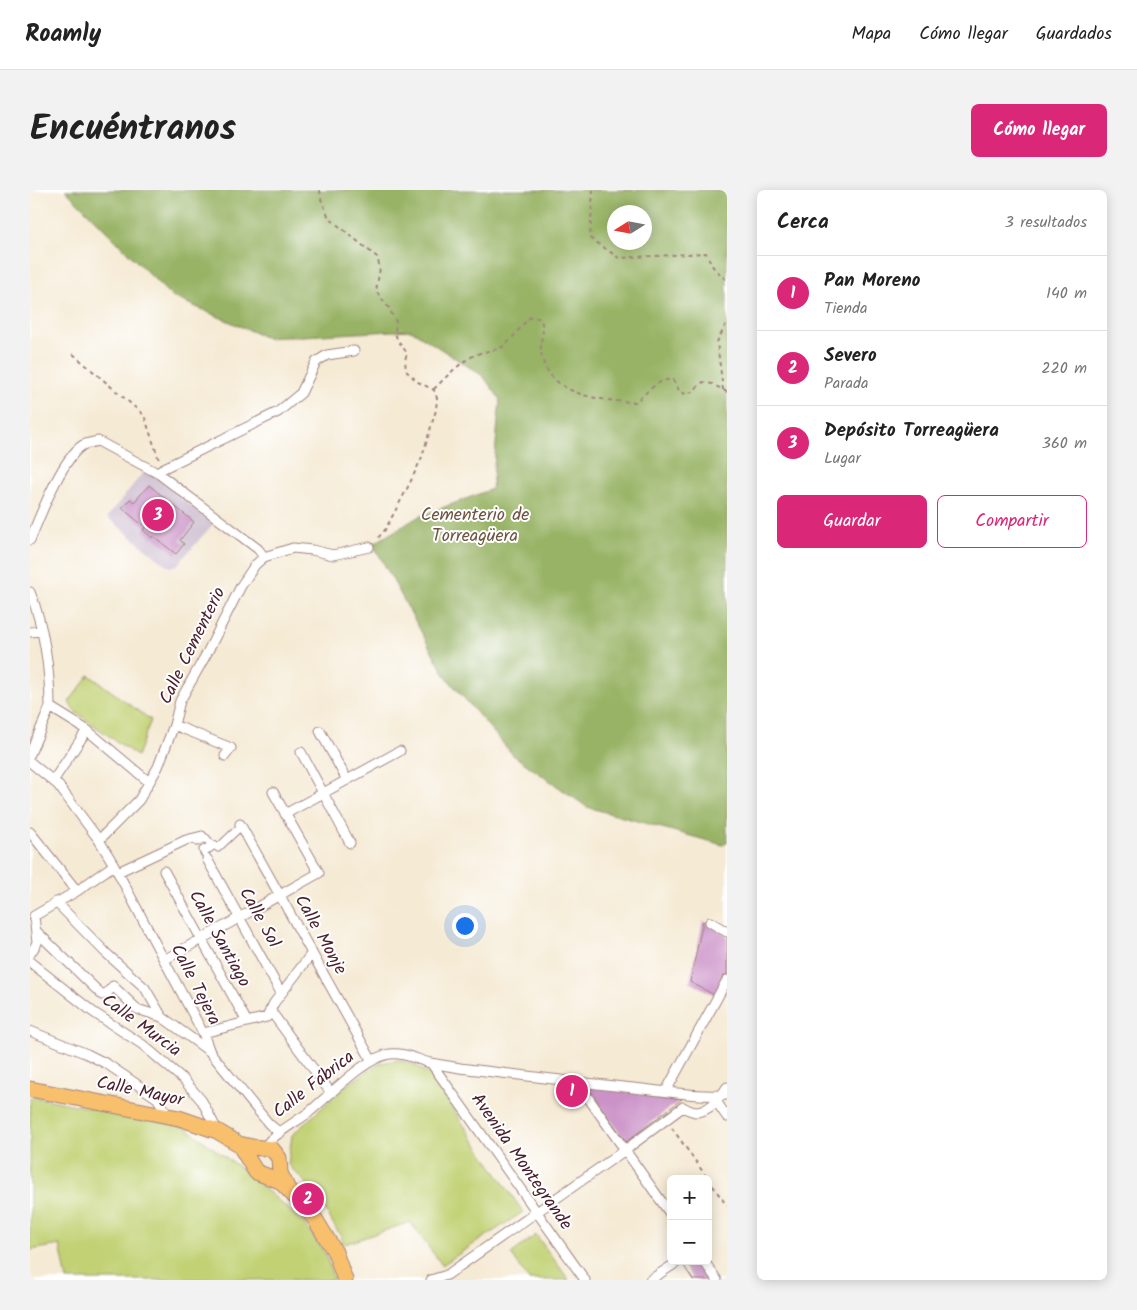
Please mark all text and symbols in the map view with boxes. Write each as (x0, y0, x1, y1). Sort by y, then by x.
text: Roamly (25, 15, 101, 54)
text: Mapa (852, 20, 891, 49)
text: Cómo llegar (919, 20, 1008, 49)
text: Guardados (1036, 20, 1112, 49)
text: Encuéntranos (30, 102, 236, 158)
button: Cómo llegar (971, 104, 1107, 157)
north arrow (607, 205, 652, 250)
text: Cerca (777, 206, 829, 239)
text: 3 resultados (1005, 210, 1087, 235)
text: Pan Moreno (824, 266, 920, 296)
text: 1 (791, 281, 795, 306)
text: 140 m (1046, 281, 1087, 306)
text: Tienda (824, 296, 868, 321)
text: Severo (824, 341, 877, 371)
text: 2 (788, 356, 798, 381)
text: 220 m (1041, 356, 1087, 381)
text: Parada (824, 371, 868, 396)
text: Depósito Torreagüera (824, 416, 999, 446)
text: 3 (789, 431, 797, 456)
text: 360 m (1042, 431, 1087, 456)
text: Lugar (824, 446, 861, 471)
button: Guardar (777, 495, 927, 548)
button: Compartir (937, 495, 1087, 548)
pin: 3 (142, 496, 174, 534)
park label: Cementerio de Torreagüera (421, 501, 529, 551)
street label: Calle Cementerio (152, 582, 234, 710)
street label: Calle Sol (230, 882, 288, 954)
street label: Calle Santiago (180, 885, 258, 993)
street label: Calle Monje (286, 889, 354, 981)
your location (452, 913, 478, 939)
street label: Calle Tejera (162, 939, 228, 1031)
street label: Calle Murcia (95, 987, 187, 1065)
street label: Calle Fábrica (267, 1044, 361, 1126)
street label: Calle Mayor (94, 1069, 187, 1116)
pin: 1 (556, 1072, 588, 1110)
street label: Avenida Montegrande (463, 1087, 579, 1237)
map controls (667, 1175, 712, 1265)
button: + (667, 1175, 712, 1220)
pin: 2 (292, 1180, 324, 1218)
button: − (667, 1220, 712, 1265)

